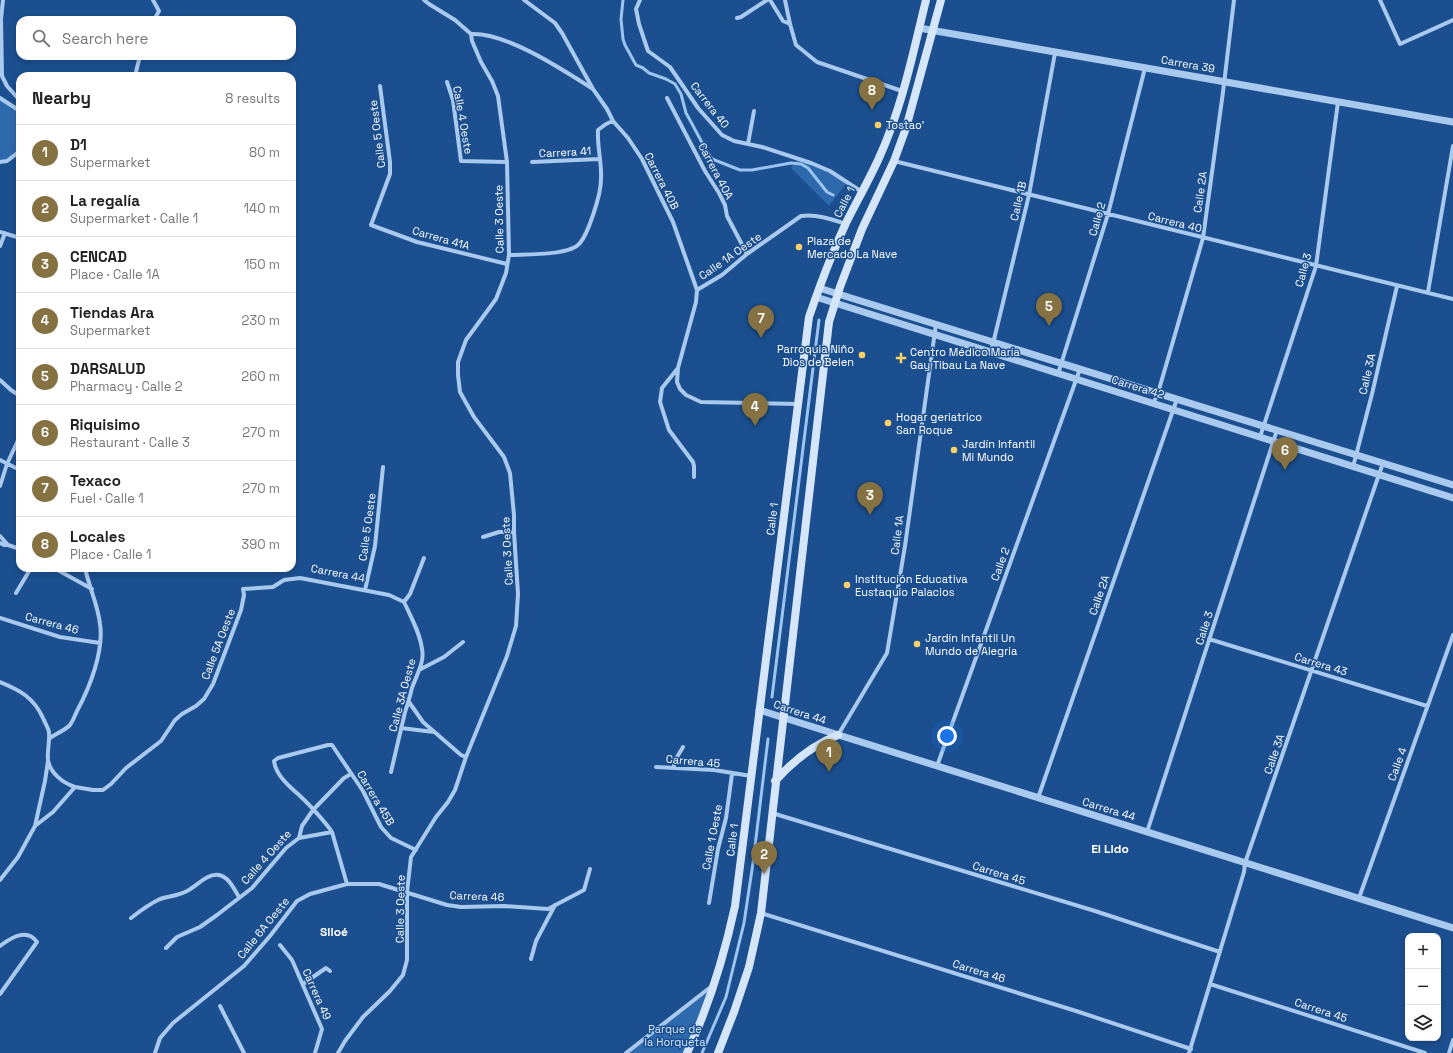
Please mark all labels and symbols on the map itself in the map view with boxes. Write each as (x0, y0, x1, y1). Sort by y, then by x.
street label: Carrera 39 (1160, 52, 1216, 76)
pin: 8 (859, 77, 885, 110)
street label: Carrera 40 (688, 79, 732, 131)
street label: Calle 4 Oeste (450, 85, 476, 155)
street label: Calle 5 Oeste (366, 99, 388, 169)
place label: Tostao’ (886, 118, 924, 132)
marker: Tostao’ (873, 120, 883, 130)
street label: Carrera 40A (695, 140, 737, 202)
street label: Carrera 41 (539, 144, 591, 160)
street label: Carrera 40B (642, 150, 682, 212)
street label: Calle 2A (1190, 170, 1210, 214)
street label: Calle 1B (1007, 180, 1029, 222)
street label: Calle 1 (830, 184, 858, 220)
street label: Calle 3 Oeste (491, 185, 507, 253)
street label: Calle 2 (1085, 200, 1109, 238)
street label: Carrera 40 (1147, 209, 1203, 235)
street label: Carrera 41A (411, 223, 471, 253)
street label: Calle 1A Oeste (696, 229, 764, 283)
place label: Plaza de Mercado La Nave (807, 234, 897, 261)
marker: Plaza de Mercado La Nave (794, 242, 804, 252)
street label: Calle 3 (1292, 251, 1314, 289)
pin: 5 (1036, 293, 1062, 326)
pin: 7 (748, 305, 774, 338)
place label: Parroquia Niño Dios de Belen (777, 342, 854, 369)
place label: Centro Médico María Gay Tibau La Nave (910, 345, 1020, 372)
marker: Parroquia Niño Dios de Belen (857, 350, 867, 360)
marker: Centro Médico María Gay Tibau La Nave (895, 352, 907, 364)
street label: Calle 3A (1355, 352, 1379, 396)
street label: Carrera 42 (1110, 372, 1167, 402)
pin: 4 (742, 393, 768, 426)
place label: Hogar geriatrico San Roque (896, 410, 982, 437)
marker: Hogar geriatrico San Roque (883, 418, 893, 428)
place label: Jardín Infantil Mi Mundo (962, 437, 1035, 464)
pin: 6 (1272, 437, 1298, 470)
marker: Jardín Infantil Mi Mundo (949, 445, 959, 455)
pin: 3 (857, 482, 883, 515)
street label: Calle 5 Oeste (355, 492, 379, 562)
street label: Calle 1 (763, 502, 781, 536)
street label: Calle 1A (887, 514, 907, 556)
street label: Calle 3 Oeste (498, 516, 516, 586)
street label: Calle 2 (987, 545, 1013, 583)
street label: Carrera 44 (310, 561, 366, 585)
place label: Institución Educativa Eustaquio Palacios (855, 572, 968, 599)
street label: Calle 2A (1086, 573, 1112, 617)
marker: Institución Educativa Eustaquio Palacios (842, 580, 852, 590)
street label: Calle 5A Oeste (198, 606, 238, 682)
street label: Carrera 46 (24, 609, 80, 637)
street label: Calle 3 (1192, 609, 1216, 647)
place label: Jardín Infantil Un Mundo de Alegria (925, 631, 1018, 658)
marker: Jardín Infantil Un Mundo de Alegria (912, 639, 922, 649)
street label: Carrera 43 (1293, 649, 1349, 679)
street label: Calle 3A Oeste (385, 657, 419, 733)
street label: Carrera 44 (772, 697, 828, 727)
your location (937, 726, 957, 746)
street label: Calle 3A (1261, 732, 1287, 776)
pin: 1 (816, 739, 842, 772)
street label: Calle 4 (1384, 745, 1410, 783)
street label: Carrera 45 (665, 752, 721, 770)
street label: Carrera 45B (354, 768, 398, 828)
street label: Carrera 44 (1081, 794, 1137, 824)
street label: Calle 1 Oeste (699, 803, 725, 871)
street label: Calle 1 (723, 823, 741, 857)
street label: Calle 4 Oeste (238, 827, 294, 887)
pin: 2 (751, 841, 777, 874)
district label: El Lido (1091, 841, 1129, 857)
street label: Carrera 45 (971, 858, 1028, 888)
street label: Calle 3 Oeste (392, 875, 408, 943)
street label: Carrera 46 (449, 888, 505, 904)
street label: Calle 6A Oeste (234, 894, 292, 962)
district label: Siloé (320, 924, 348, 940)
street label: Carrera 46 (951, 956, 1007, 986)
street label: Carrera 49 (299, 966, 335, 1022)
street label: Carrera 45 (1293, 995, 1350, 1025)
park label: Parque de la Horqueta (644, 1022, 706, 1049)

